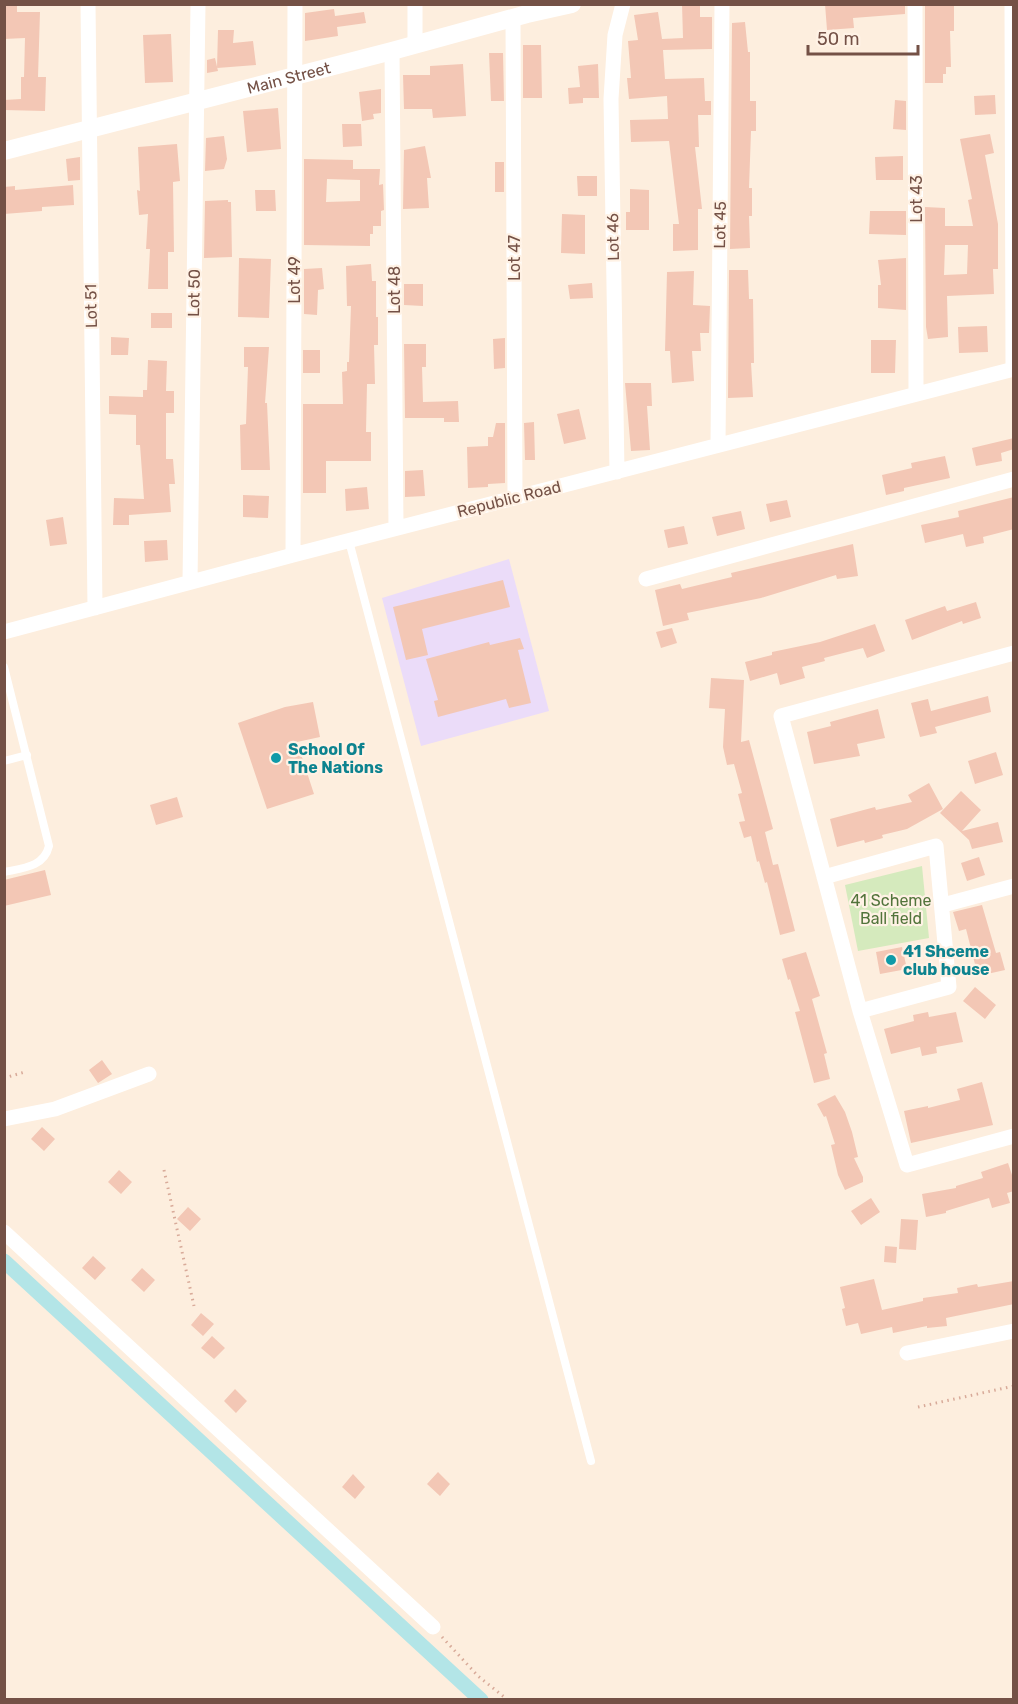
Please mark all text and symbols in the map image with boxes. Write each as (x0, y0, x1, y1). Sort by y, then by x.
scale bar (808, 18, 918, 56)
text: 50 m (817, 28, 860, 50)
street label: Main Street (245, 58, 332, 97)
street label: Lot 43 (907, 175, 926, 223)
street label: Lot 45 (710, 201, 730, 249)
street label: Lot 46 (603, 213, 623, 261)
street label: Lot 47 (505, 235, 524, 281)
street label: Lot 49 (285, 256, 304, 304)
street label: Lot 48 (385, 266, 404, 314)
street label: Lot 50 (184, 269, 204, 317)
street label: Lot 51 (81, 284, 101, 328)
street label: Republic Road (455, 477, 563, 521)
place label: School Of The Nations (288, 740, 383, 777)
marker: School Of The Nations (269, 751, 283, 765)
park label: 41 Scheme Ball field (850, 891, 932, 928)
place label: 41 Shceme club house (903, 942, 990, 979)
marker: 41 Shceme club house (884, 953, 898, 967)

